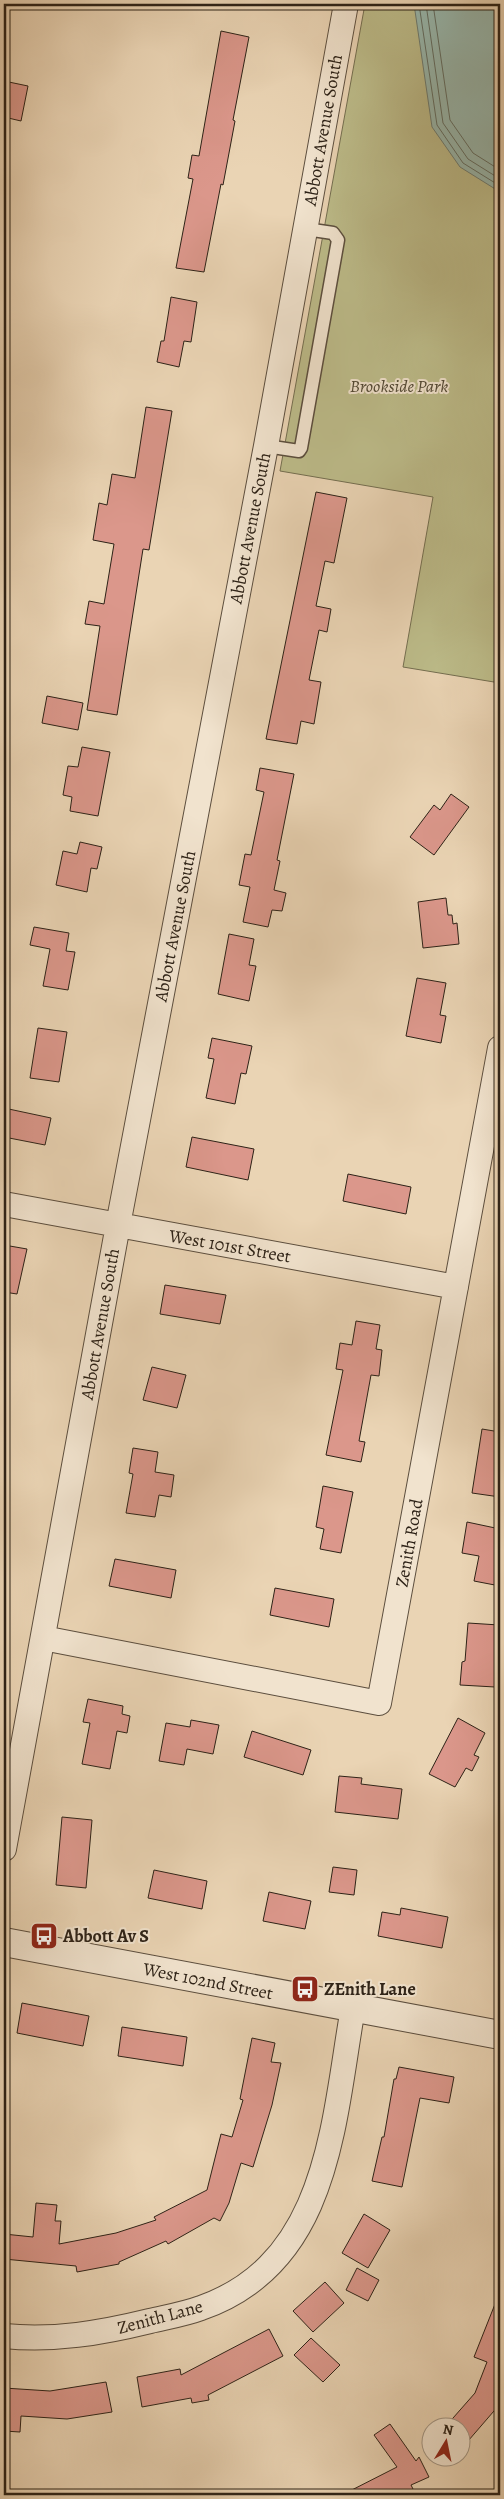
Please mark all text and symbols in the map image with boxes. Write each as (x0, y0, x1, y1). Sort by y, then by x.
street label: Abbott Avenue South (298, 52, 348, 209)
park label: Brookside Park (350, 374, 448, 398)
street label: Abbott Avenue South (223, 450, 276, 607)
street label: Abbott Avenue South (148, 848, 201, 1005)
street label: West 101st Street (166, 1223, 293, 1269)
street label: Abbott Avenue South (75, 1246, 125, 1403)
street label: Zenith Road (389, 1497, 429, 1589)
bus stop icon: Abbott Av S (29, 1921, 59, 1951)
place label: Abbott Av S (62, 1924, 149, 1948)
street label: West 102nd Street (140, 1956, 275, 2005)
bus stop icon: ZEnith Lane (290, 1974, 320, 2004)
place label: ZEnith Lane (324, 1977, 416, 2001)
street label: Zenith Lane (115, 2294, 205, 2340)
north arrow (422, 2416, 472, 2466)
text: N (441, 2419, 455, 2440)

